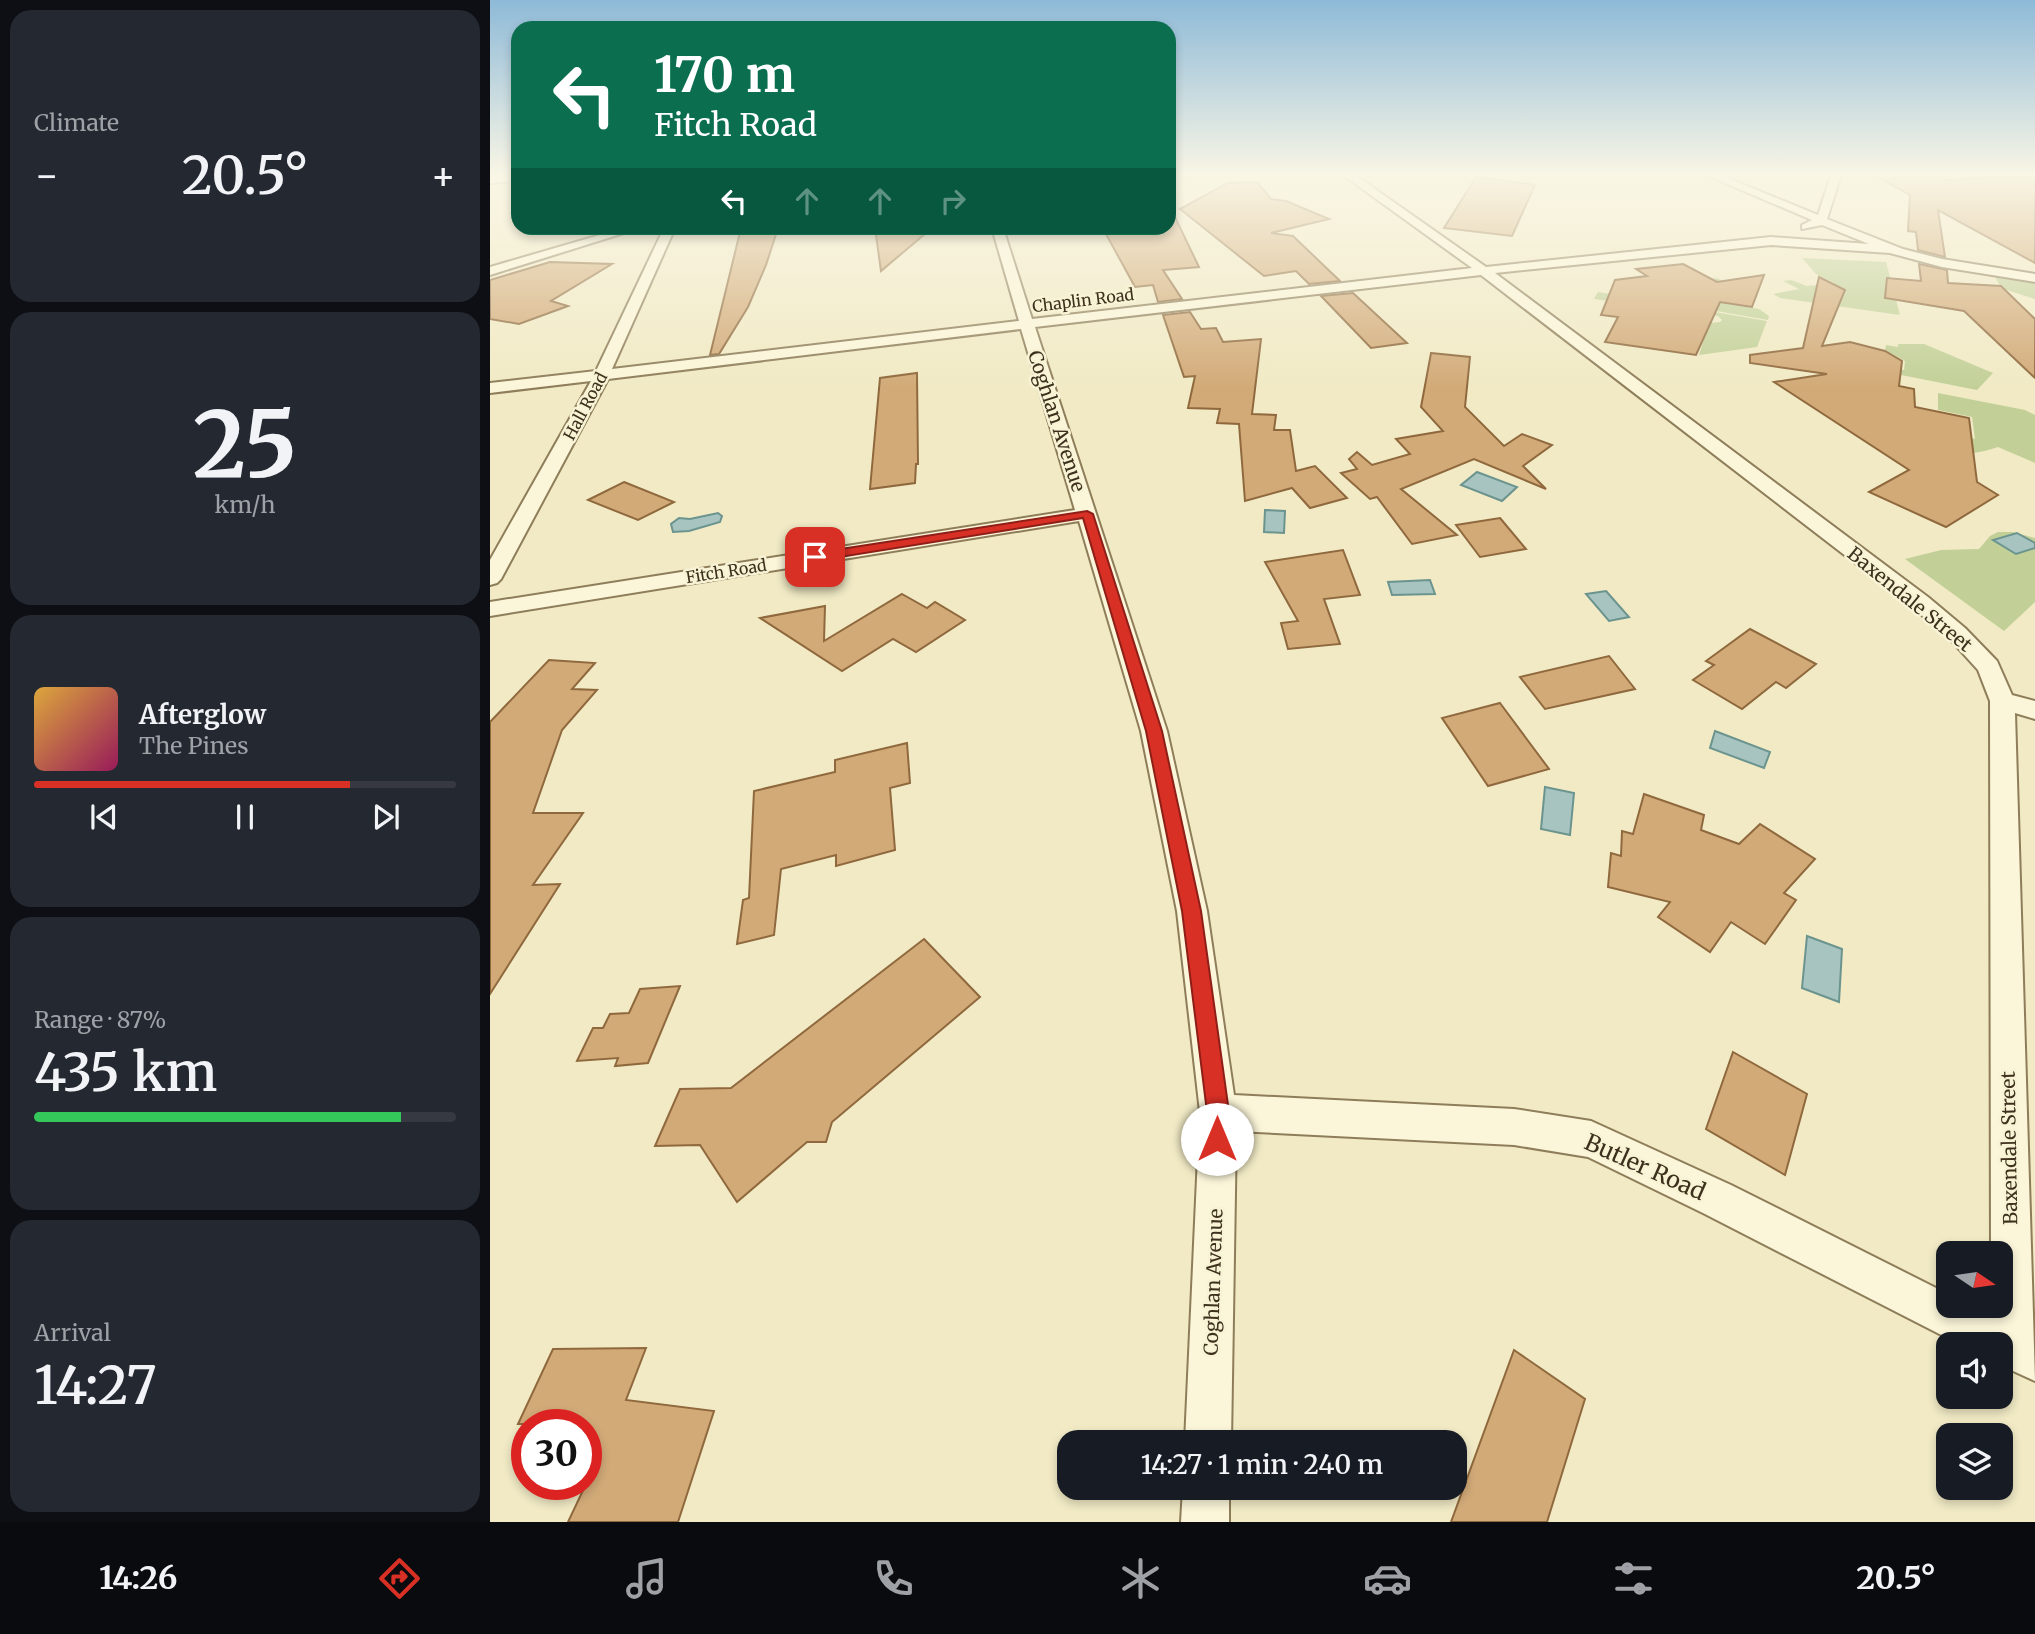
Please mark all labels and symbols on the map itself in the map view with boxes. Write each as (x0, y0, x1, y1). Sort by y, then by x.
street label: Chaplin Road (1031, 284, 1135, 316)
street label: Coghlan Avenue (1023, 347, 1091, 495)
street label: Hall Road (559, 368, 611, 443)
pin (785, 527, 845, 587)
street label: Baxendale Street (1843, 541, 1978, 657)
street label: Fitch Road (684, 555, 768, 587)
street label: Baxendale Street (1996, 1070, 2022, 1225)
position arrow (1180, 1102, 1254, 1176)
street label: Butler Road (1580, 1127, 1710, 1206)
street label: Coghlan Avenue (1198, 1208, 1228, 1356)
north arrow (1936, 1241, 2012, 1318)
speed limit sign: 30 (511, 1409, 602, 1500)

